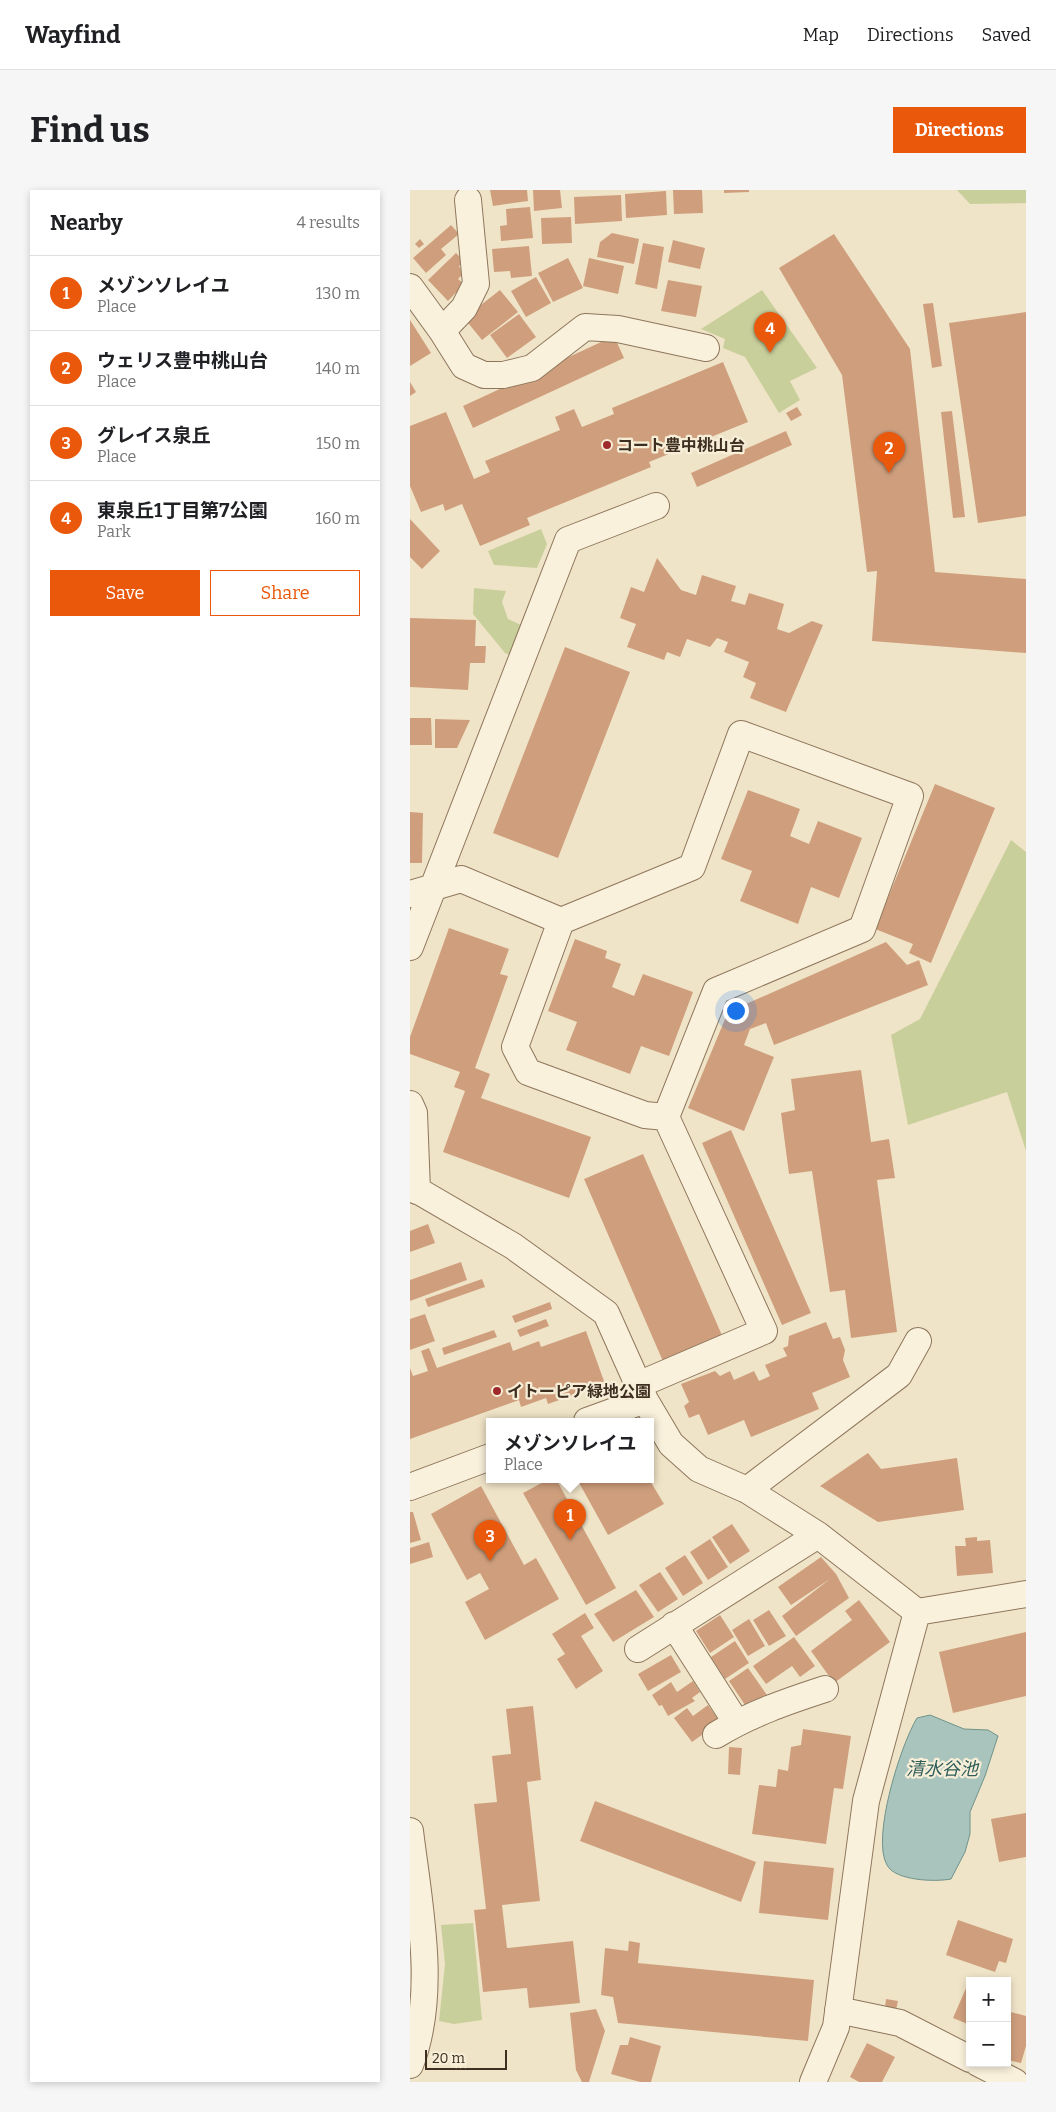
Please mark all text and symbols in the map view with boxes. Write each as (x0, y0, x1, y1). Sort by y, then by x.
text: Wayfind (25, 21, 121, 49)
text: Map (803, 24, 839, 46)
text: Directions (867, 24, 954, 46)
text: Saved (982, 24, 1031, 46)
button: Directions (893, 107, 1026, 153)
text: Find us (30, 109, 150, 151)
text: Nearby (50, 210, 123, 236)
text: 4 results (297, 213, 360, 232)
text: メゾンソレイユ (97, 274, 230, 297)
text: 1 (63, 284, 69, 303)
text: 130 m (316, 284, 360, 303)
text: Place (97, 297, 136, 316)
pin: 4 (754, 312, 786, 353)
text: ウェリス豊中桃山台 (97, 349, 268, 372)
text: 2 (61, 359, 71, 378)
text: 140 m (315, 359, 360, 378)
text: Place (97, 372, 136, 391)
text: グレイス泉丘 (97, 424, 210, 447)
pin: 2 (873, 432, 905, 473)
text: 3 (61, 434, 71, 453)
text: 150 m (316, 434, 360, 453)
place label: コート豊中桃山台 (617, 436, 745, 455)
marker: コート豊中桃山台 (601, 439, 613, 451)
text: Place (97, 447, 136, 466)
text: 東泉丘1丁目第7公園 (97, 499, 267, 522)
text: 4 (61, 509, 71, 528)
text: 160 m (315, 509, 360, 528)
text: Park (97, 522, 131, 541)
button: Save (50, 570, 200, 616)
button: Share (210, 570, 360, 616)
your location (723, 998, 749, 1024)
place label: イトーピア緑地公園 (507, 1382, 651, 1401)
marker: イトーピア緑地公園 (491, 1385, 503, 1397)
popup (486, 1418, 654, 1483)
text: メゾンソレイユ (504, 1432, 636, 1455)
text: Place (504, 1455, 543, 1474)
pin: 1 (554, 1499, 586, 1540)
pin: 3 (474, 1520, 506, 1561)
water label: 清水谷池 (906, 1758, 980, 1780)
map controls (966, 1977, 1011, 2067)
button: + (966, 1977, 1011, 2022)
button: − (966, 2022, 1011, 2067)
scale bar (425, 2047, 508, 2070)
text: 20 m (432, 2050, 465, 2067)

